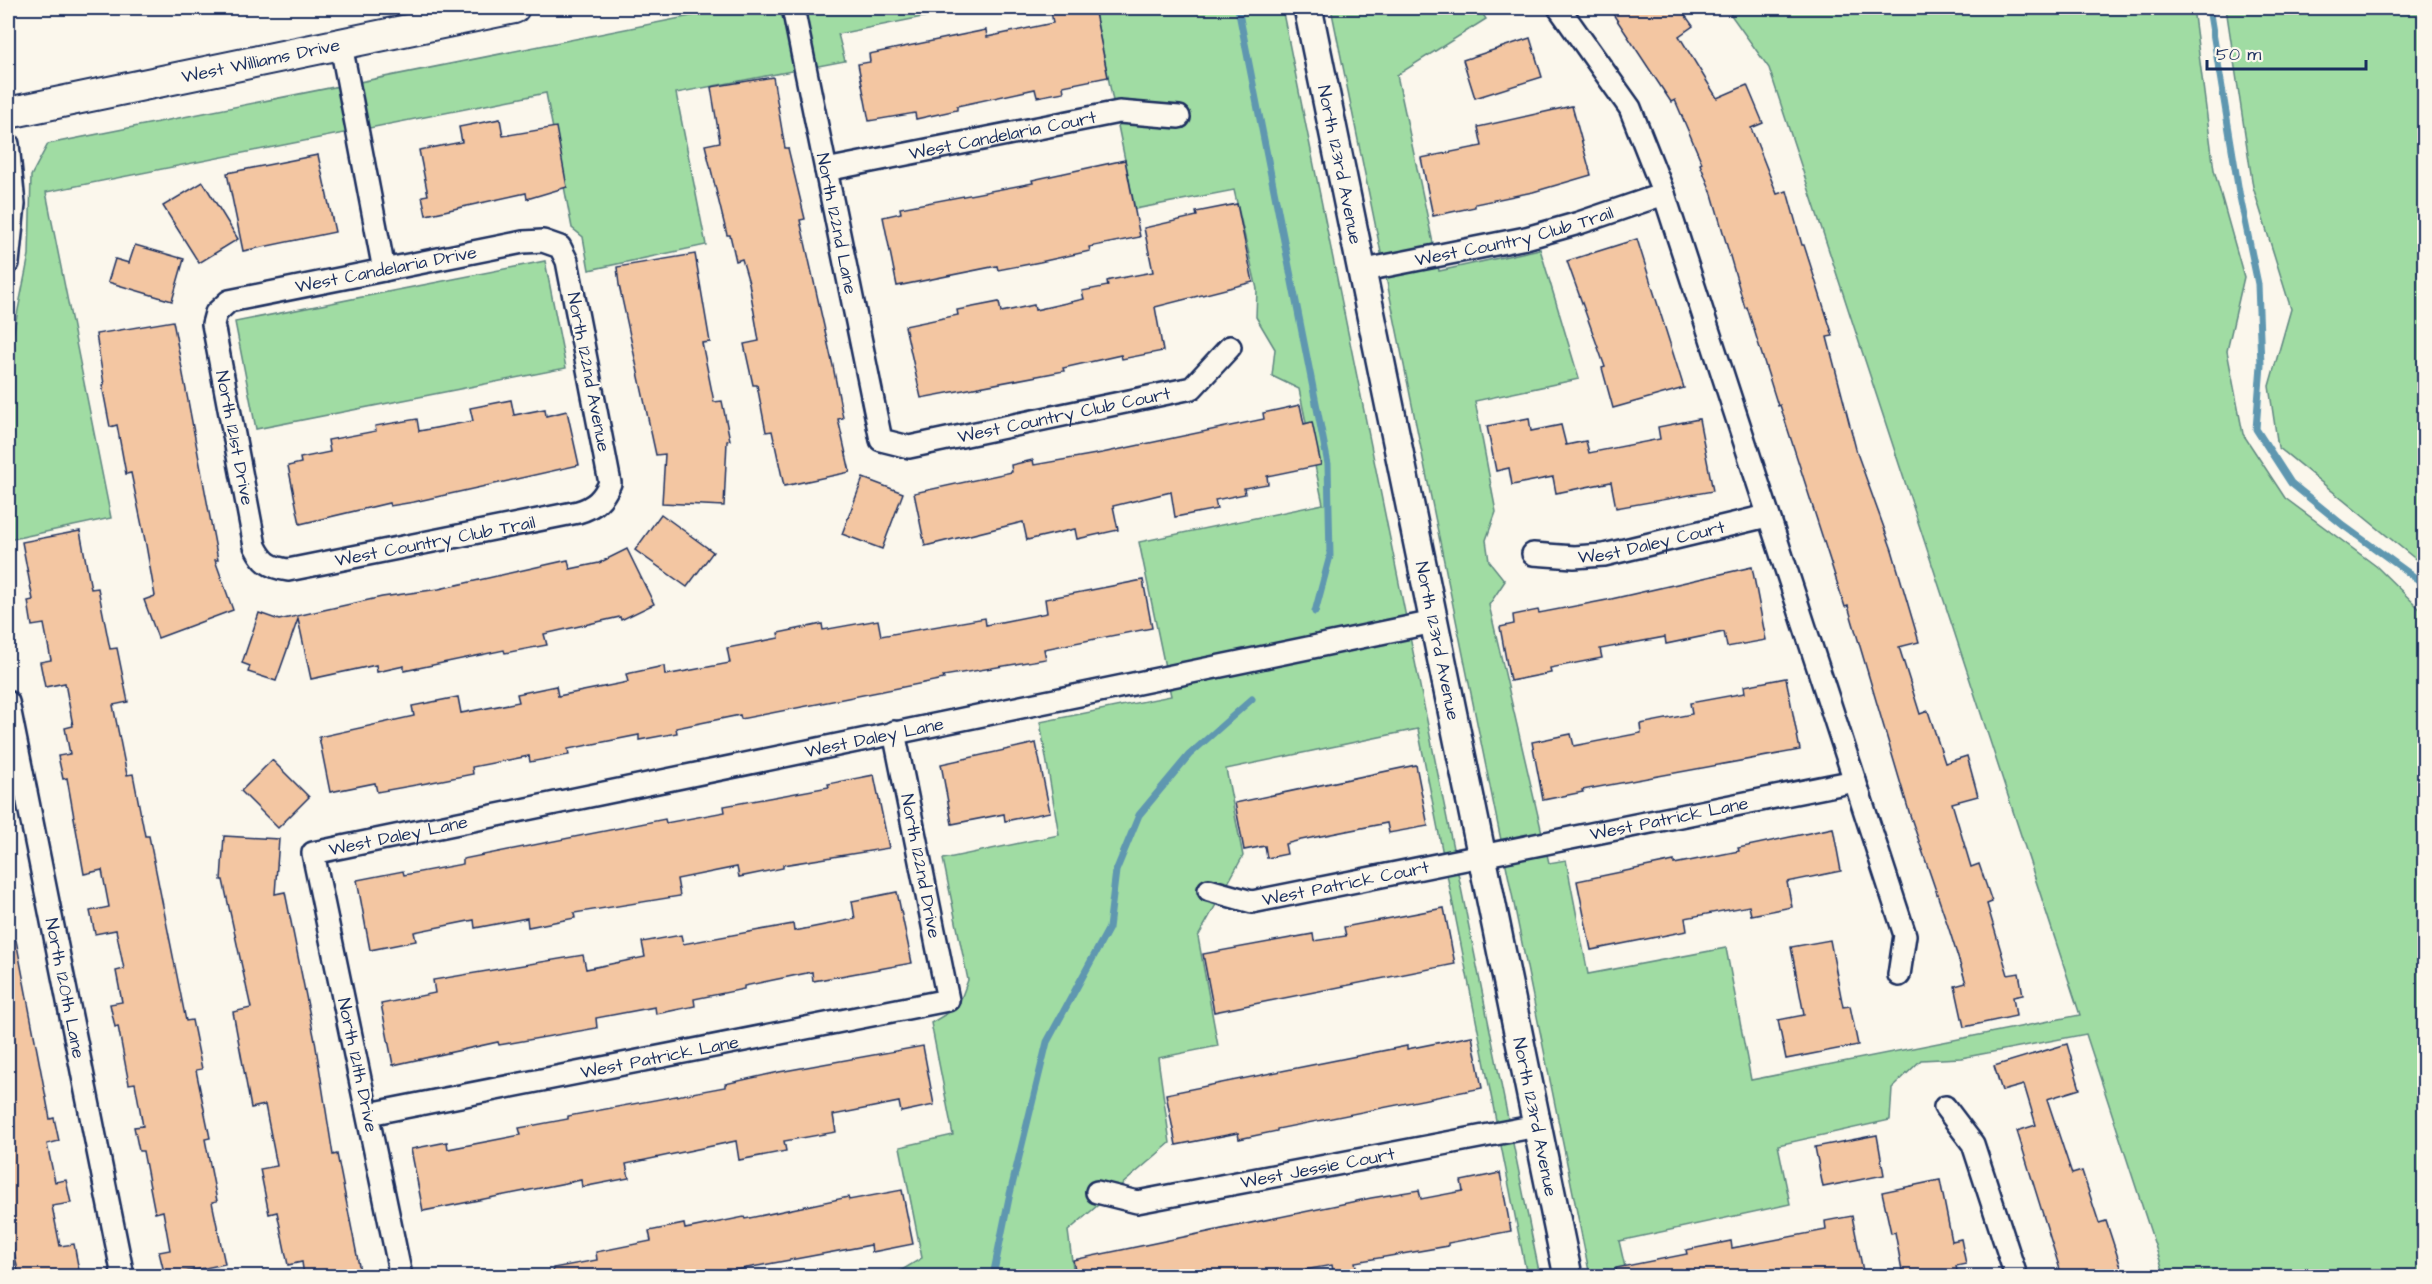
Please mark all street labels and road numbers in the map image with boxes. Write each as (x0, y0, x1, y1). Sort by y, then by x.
street label: West Williams Drive (179, 32, 342, 90)
street label: North 123rd Avenue (1311, 83, 1368, 247)
street label: West Candelaria Court (907, 105, 1099, 166)
street label: North 122nd Lane (810, 151, 863, 297)
street label: West Country Club Trail (1413, 200, 1617, 273)
street label: West Candelaria Drive (293, 240, 479, 299)
street label: North 122nd Avenue (561, 290, 616, 454)
street label: North 121st Drive (209, 369, 260, 508)
street label: West Country Club Court (955, 381, 1173, 450)
street label: West Country Club Trail (333, 510, 538, 574)
street label: West Daley Court (1577, 514, 1728, 570)
street label: North 123rd Avenue (1409, 559, 1466, 723)
street label: West Daley Lane (803, 711, 946, 764)
street label: West Patrick Lane (1588, 791, 1751, 847)
street label: North 122nd Drive (894, 792, 947, 941)
street label: West Daley Lane (327, 809, 470, 862)
street label: West Patrick Court (1260, 855, 1432, 913)
street label: North 120th Lane (39, 916, 91, 1061)
street label: North 121th Drive (331, 996, 384, 1135)
street label: West Patrick Lane (578, 1029, 741, 1085)
street label: North 123rd Avenue (1506, 1035, 1563, 1199)
street label: West Jessie Court (1238, 1141, 1398, 1195)

